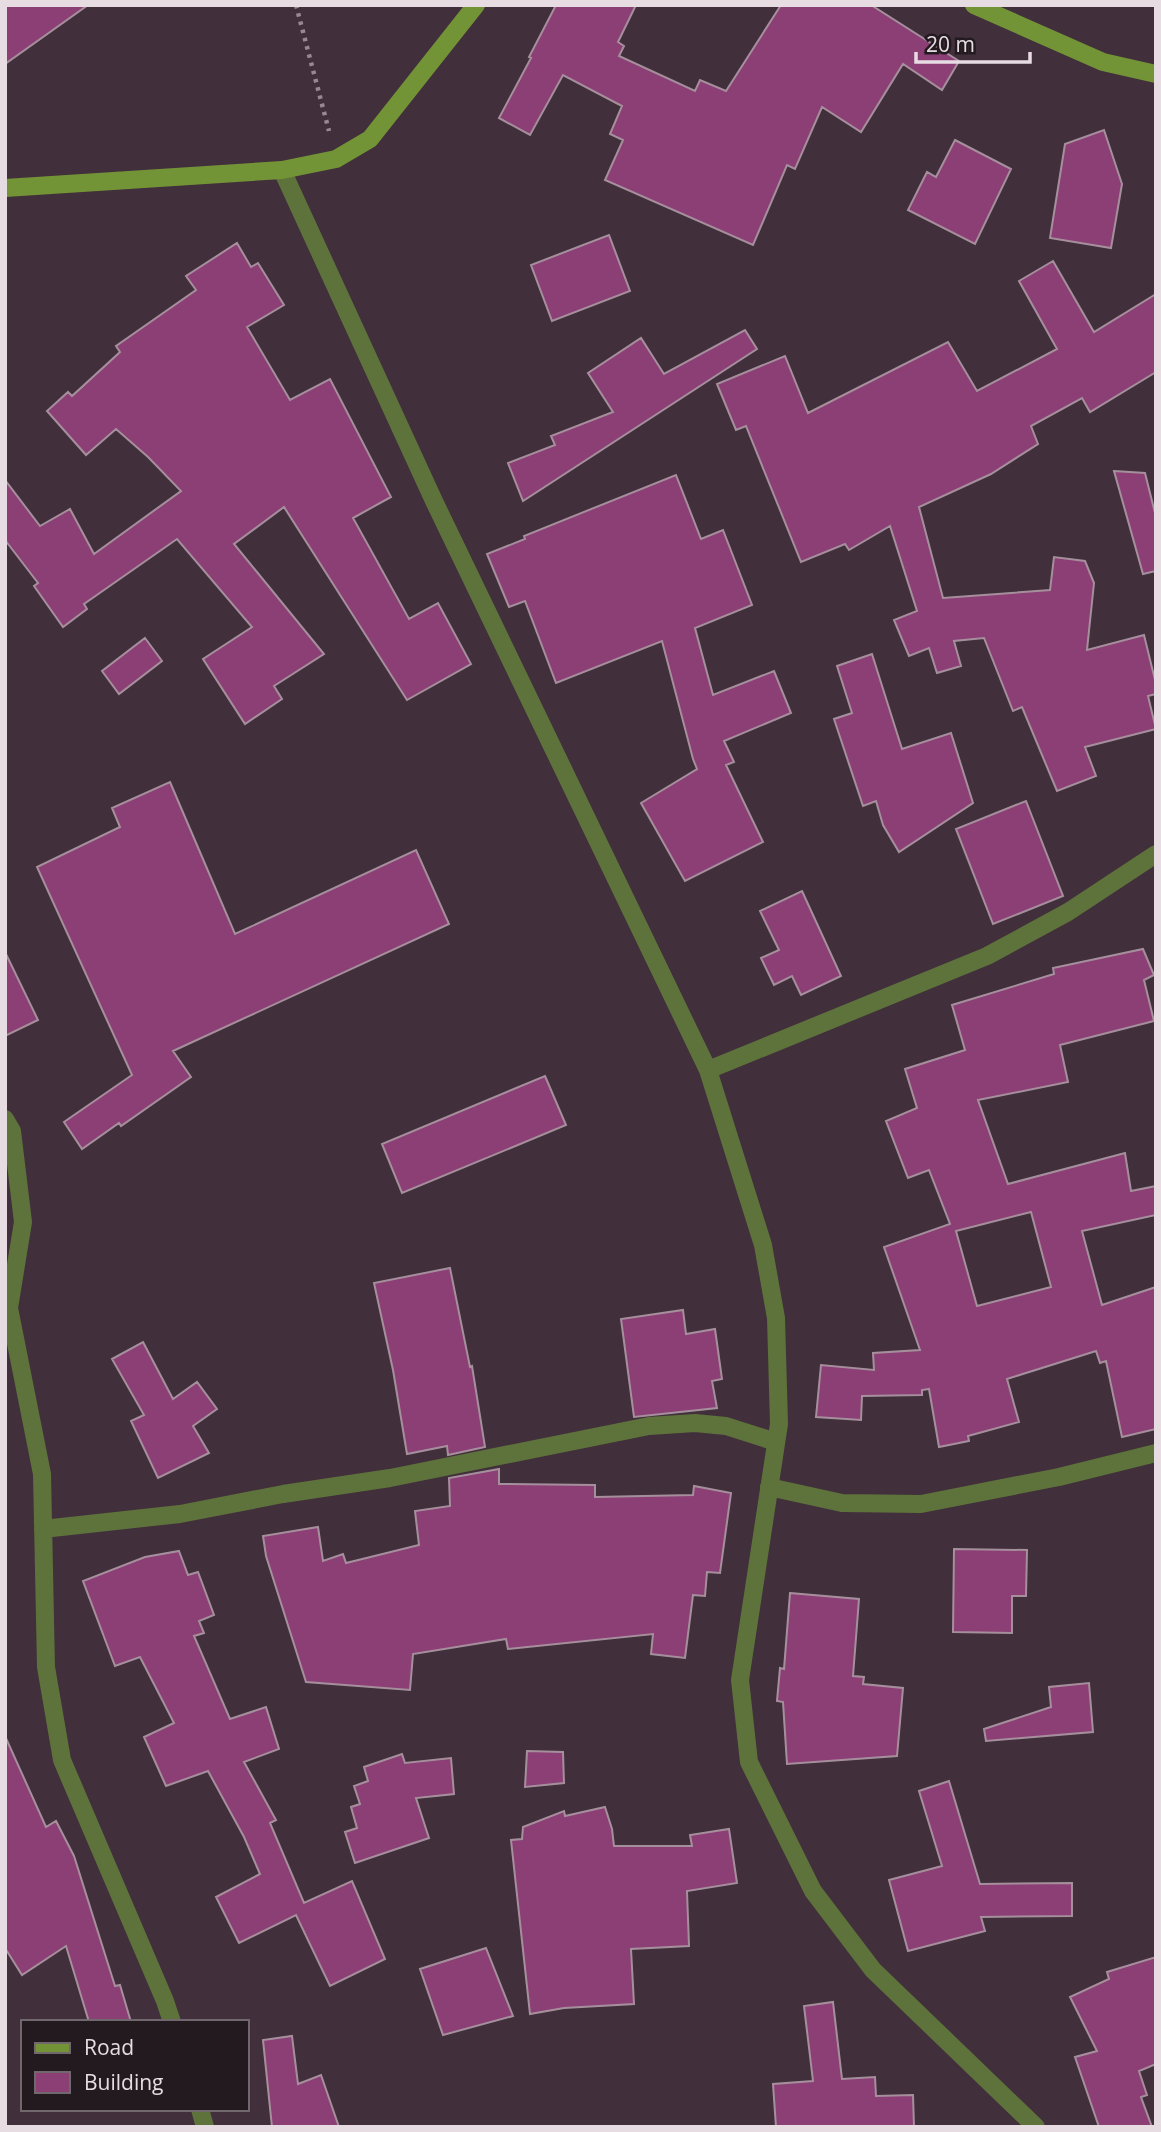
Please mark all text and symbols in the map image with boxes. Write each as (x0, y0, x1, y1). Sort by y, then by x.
scale bar (916, 21, 1030, 65)
text: 20 m (926, 30, 975, 58)
legend (21, 2020, 248, 2111)
text: Road (84, 2033, 134, 2061)
text: Building (84, 2068, 163, 2096)

